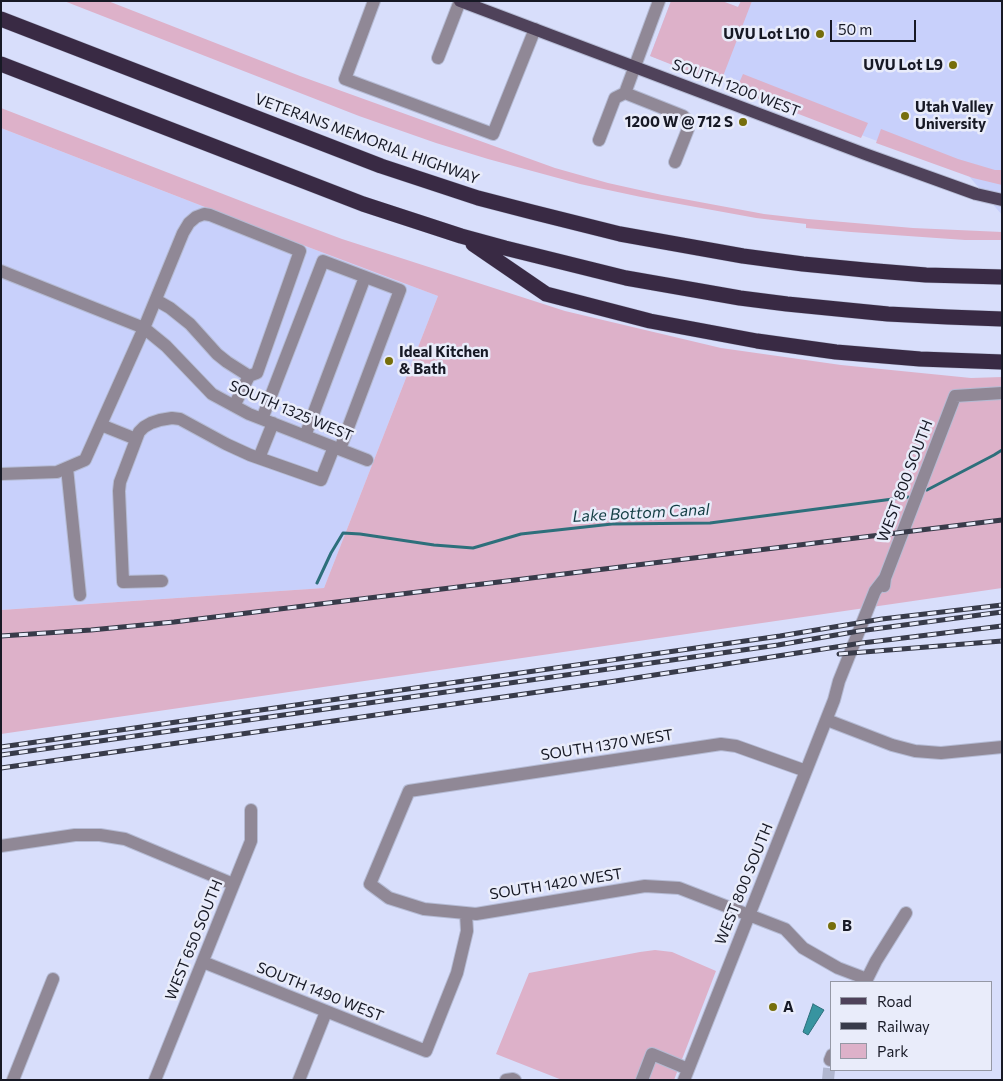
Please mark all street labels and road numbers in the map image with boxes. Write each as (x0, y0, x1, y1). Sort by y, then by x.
street label: SOUTH 1200 WEST (670, 55, 802, 121)
street label: VETERANS MEMORIAL HIGHWAY (252, 90, 482, 188)
street label: SOUTH 1325 WEST (226, 377, 356, 445)
street label: WEST 800 SOUTH (873, 417, 937, 545)
street label: SOUTH 1370 WEST (540, 726, 674, 764)
street label: WEST 800 SOUTH (711, 820, 777, 948)
street label: SOUTH 1420 WEST (488, 865, 624, 903)
street label: WEST 650 SOUTH (162, 877, 226, 1003)
street label: SOUTH 1490 WEST (254, 958, 386, 1026)

